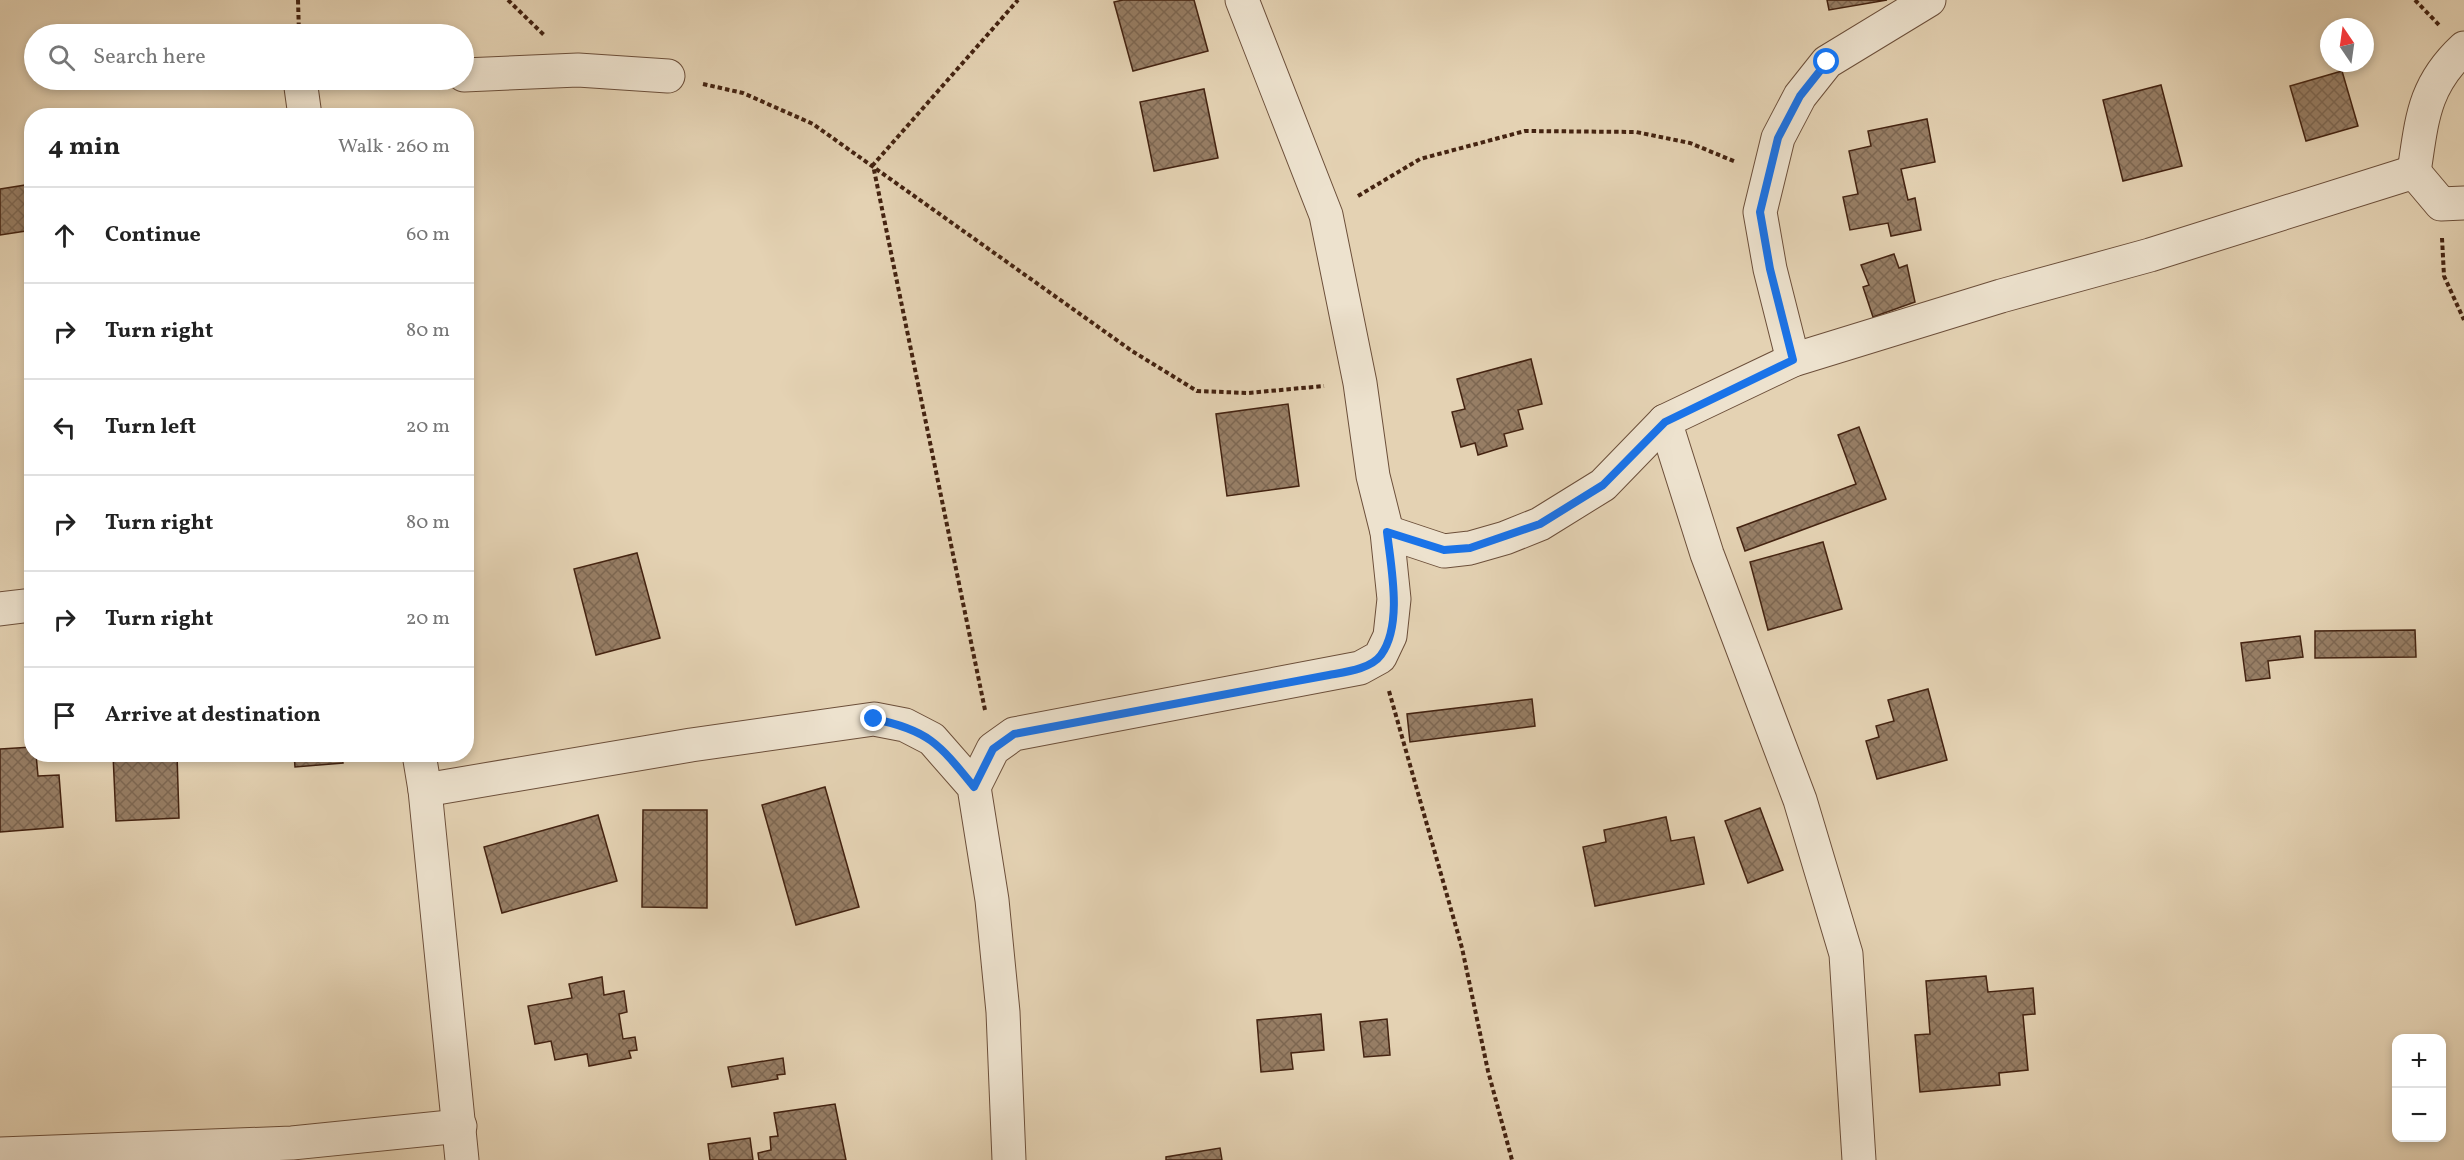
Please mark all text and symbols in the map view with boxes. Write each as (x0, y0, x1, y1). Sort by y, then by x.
north arrow (2320, 18, 2374, 72)
search box (24, 24, 474, 90)
icon: search (45, 41, 78, 74)
text: Search here (93, 42, 206, 73)
route start (1813, 48, 1839, 74)
text: 4 min (48, 129, 120, 165)
text: Walk · 260 m (338, 133, 450, 161)
icon: ahead (48, 219, 81, 252)
text: Continue (105, 220, 201, 251)
text: 60 m (406, 221, 450, 249)
icon: right (48, 315, 81, 348)
text: Turn right (105, 316, 213, 347)
text: 80 m (406, 317, 450, 345)
icon: left (48, 411, 81, 444)
text: Turn left (105, 412, 196, 443)
text: 20 m (406, 413, 450, 441)
icon: right (48, 507, 81, 540)
text: Turn right (105, 508, 213, 539)
text: 80 m (406, 509, 450, 537)
icon: right (48, 603, 81, 636)
text: Turn right (105, 604, 213, 635)
text: 20 m (406, 605, 450, 633)
icon: arrive (48, 699, 81, 732)
text: Arrive at destination (105, 700, 321, 731)
route end (860, 705, 886, 731)
map controls (2392, 1034, 2446, 1142)
button: + (2392, 1034, 2446, 1088)
button: − (2392, 1088, 2446, 1142)

